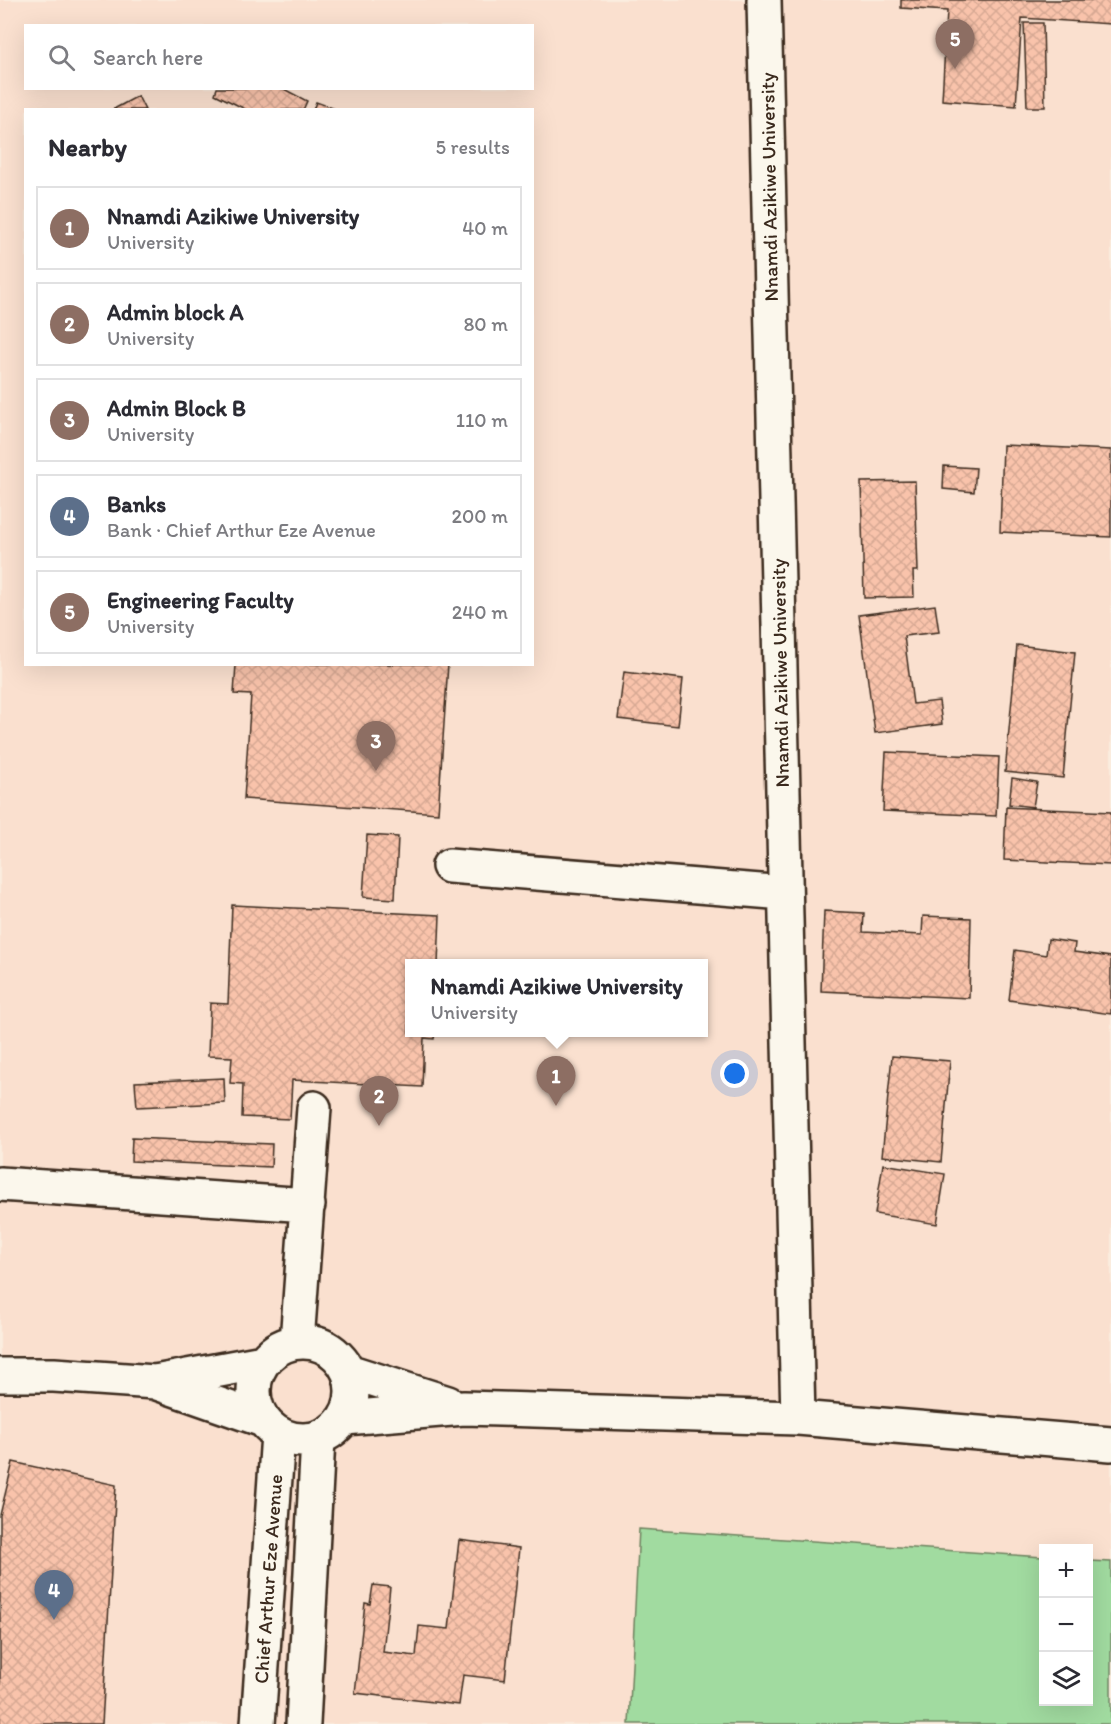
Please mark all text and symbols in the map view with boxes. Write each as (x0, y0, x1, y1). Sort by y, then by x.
pin: 5 (936, 20, 974, 69)
search box (24, 24, 534, 90)
icon: search (45, 41, 78, 74)
text: Search here (93, 44, 203, 71)
street label: Nnamdi Azikiwe University (755, 72, 783, 302)
text: Nearby (48, 131, 127, 163)
text: 5 results (436, 135, 510, 159)
text: Nnamdi Azikiwe University (107, 203, 359, 230)
text: 1 (65, 216, 74, 240)
text: 40 m (462, 216, 508, 240)
text: University (107, 230, 194, 254)
text: Admin block A (107, 299, 244, 326)
text: 2 (64, 312, 75, 336)
text: 80 m (463, 312, 508, 336)
text: University (107, 326, 194, 350)
text: Admin Block B (107, 395, 246, 422)
text: 3 (64, 408, 75, 432)
text: 110 m (456, 408, 508, 432)
text: University (107, 422, 194, 446)
text: Banks (107, 491, 166, 518)
text: 4 (63, 504, 76, 528)
text: 200 m (452, 504, 508, 528)
text: Bank · Chief Arthur Eze Avenue (107, 518, 376, 542)
street label: Nnamdi Azikiwe University (766, 558, 794, 788)
text: Engineering Faculty (107, 587, 294, 614)
text: 5 (64, 600, 75, 624)
text: 240 m (452, 600, 508, 624)
text: University (107, 614, 194, 638)
pin: 3 (356, 722, 395, 771)
popup (405, 959, 708, 1037)
text: Nnamdi Azikiwe University (430, 973, 683, 1000)
text: University (430, 1000, 518, 1024)
pin: 1 (536, 1056, 576, 1106)
your location (720, 1059, 749, 1088)
pin: 2 (360, 1076, 398, 1126)
street label: Chief Arthur Eze Avenue (249, 1473, 287, 1685)
map controls (1039, 1544, 1093, 1706)
button: + (1039, 1544, 1093, 1598)
pin: 4 (34, 1570, 74, 1620)
button: − (1039, 1598, 1093, 1652)
button: layers (1039, 1652, 1093, 1706)

